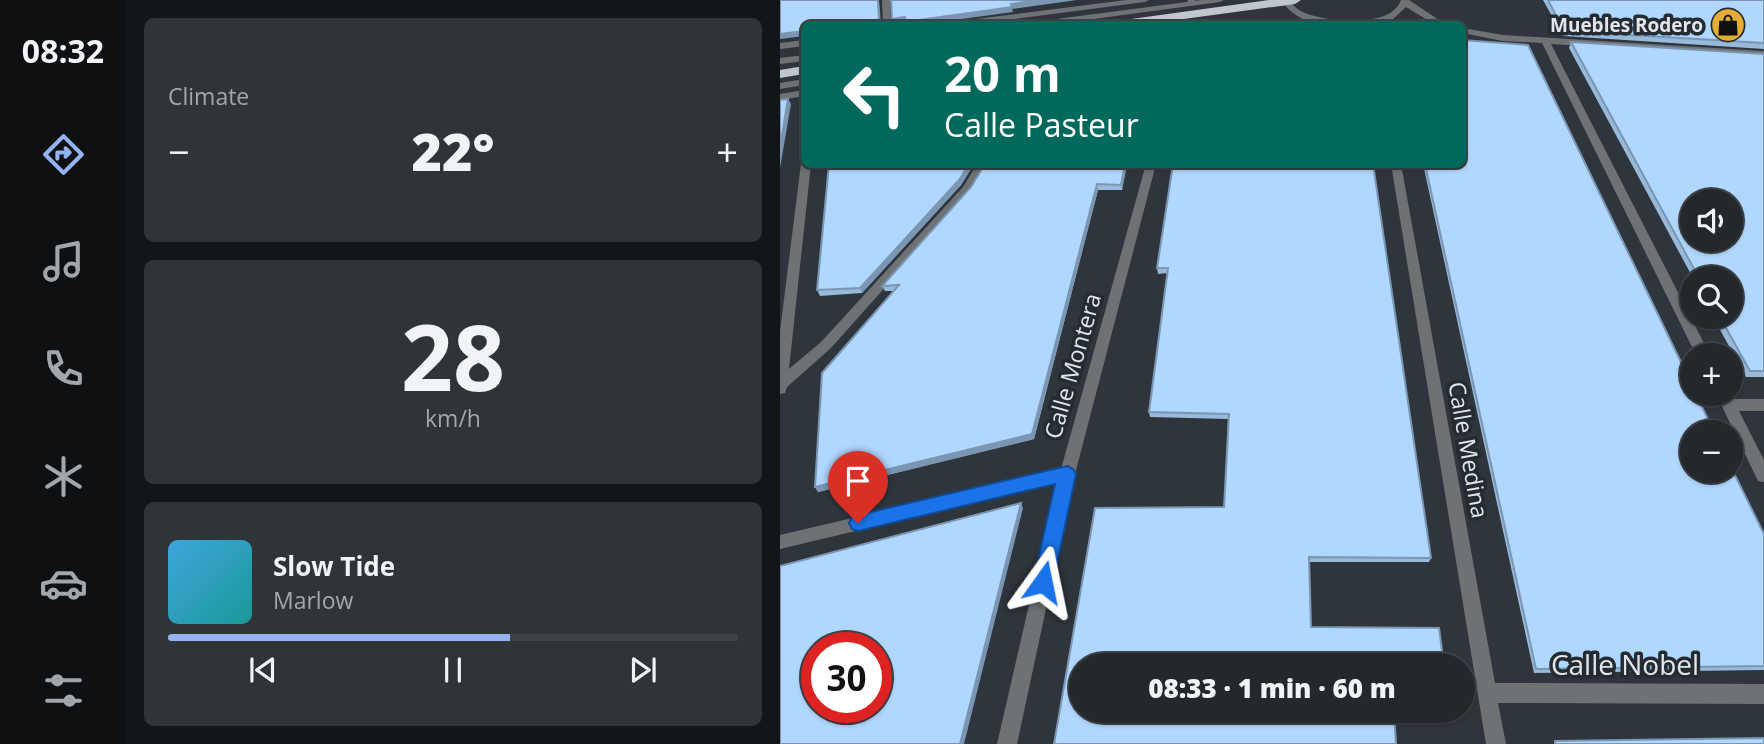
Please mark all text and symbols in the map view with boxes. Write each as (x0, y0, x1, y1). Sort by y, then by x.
shop icon: Muebles Rodero (1709, 6, 1747, 44)
place label: Muebles Rodero (1550, 12, 1703, 38)
text: 08:32 (22, 29, 104, 72)
text: 20 m (944, 40, 1061, 106)
icon: left (829, 49, 920, 140)
text: Climate (168, 80, 249, 112)
text: Calle Pasteur (944, 103, 1139, 146)
text: 22° (412, 115, 494, 186)
text: − (168, 125, 190, 177)
text: + (716, 125, 738, 177)
icon: directions (39, 130, 88, 179)
map controls (1680, 189, 1743, 483)
button: sound (1680, 189, 1743, 252)
icon: music (39, 237, 88, 286)
button: search (1680, 266, 1743, 329)
street label: Calle Montera (1036, 289, 1108, 442)
text: 28 (401, 294, 505, 418)
button: + (1680, 343, 1743, 406)
icon: phone (39, 344, 88, 393)
street label: Calle Medina (1441, 379, 1497, 521)
text: km/h (425, 402, 481, 434)
button: − (1680, 420, 1743, 483)
pin (828, 451, 888, 523)
icon: climate (39, 452, 88, 501)
icon: arrive (839, 462, 877, 500)
position arrow (1006, 545, 1080, 619)
text: Slow Tide (273, 548, 395, 584)
icon: car (39, 559, 88, 608)
text: Marlow (273, 584, 353, 616)
speed limit sign: 30 (801, 632, 892, 723)
street label: Calle Nobel (1551, 645, 1699, 683)
icon: previous (244, 651, 282, 689)
icon: pause (434, 651, 472, 689)
icon: next (624, 651, 662, 689)
icon: filters (39, 666, 88, 715)
text: 08:33 · 1 min · 60 m (1148, 670, 1396, 706)

